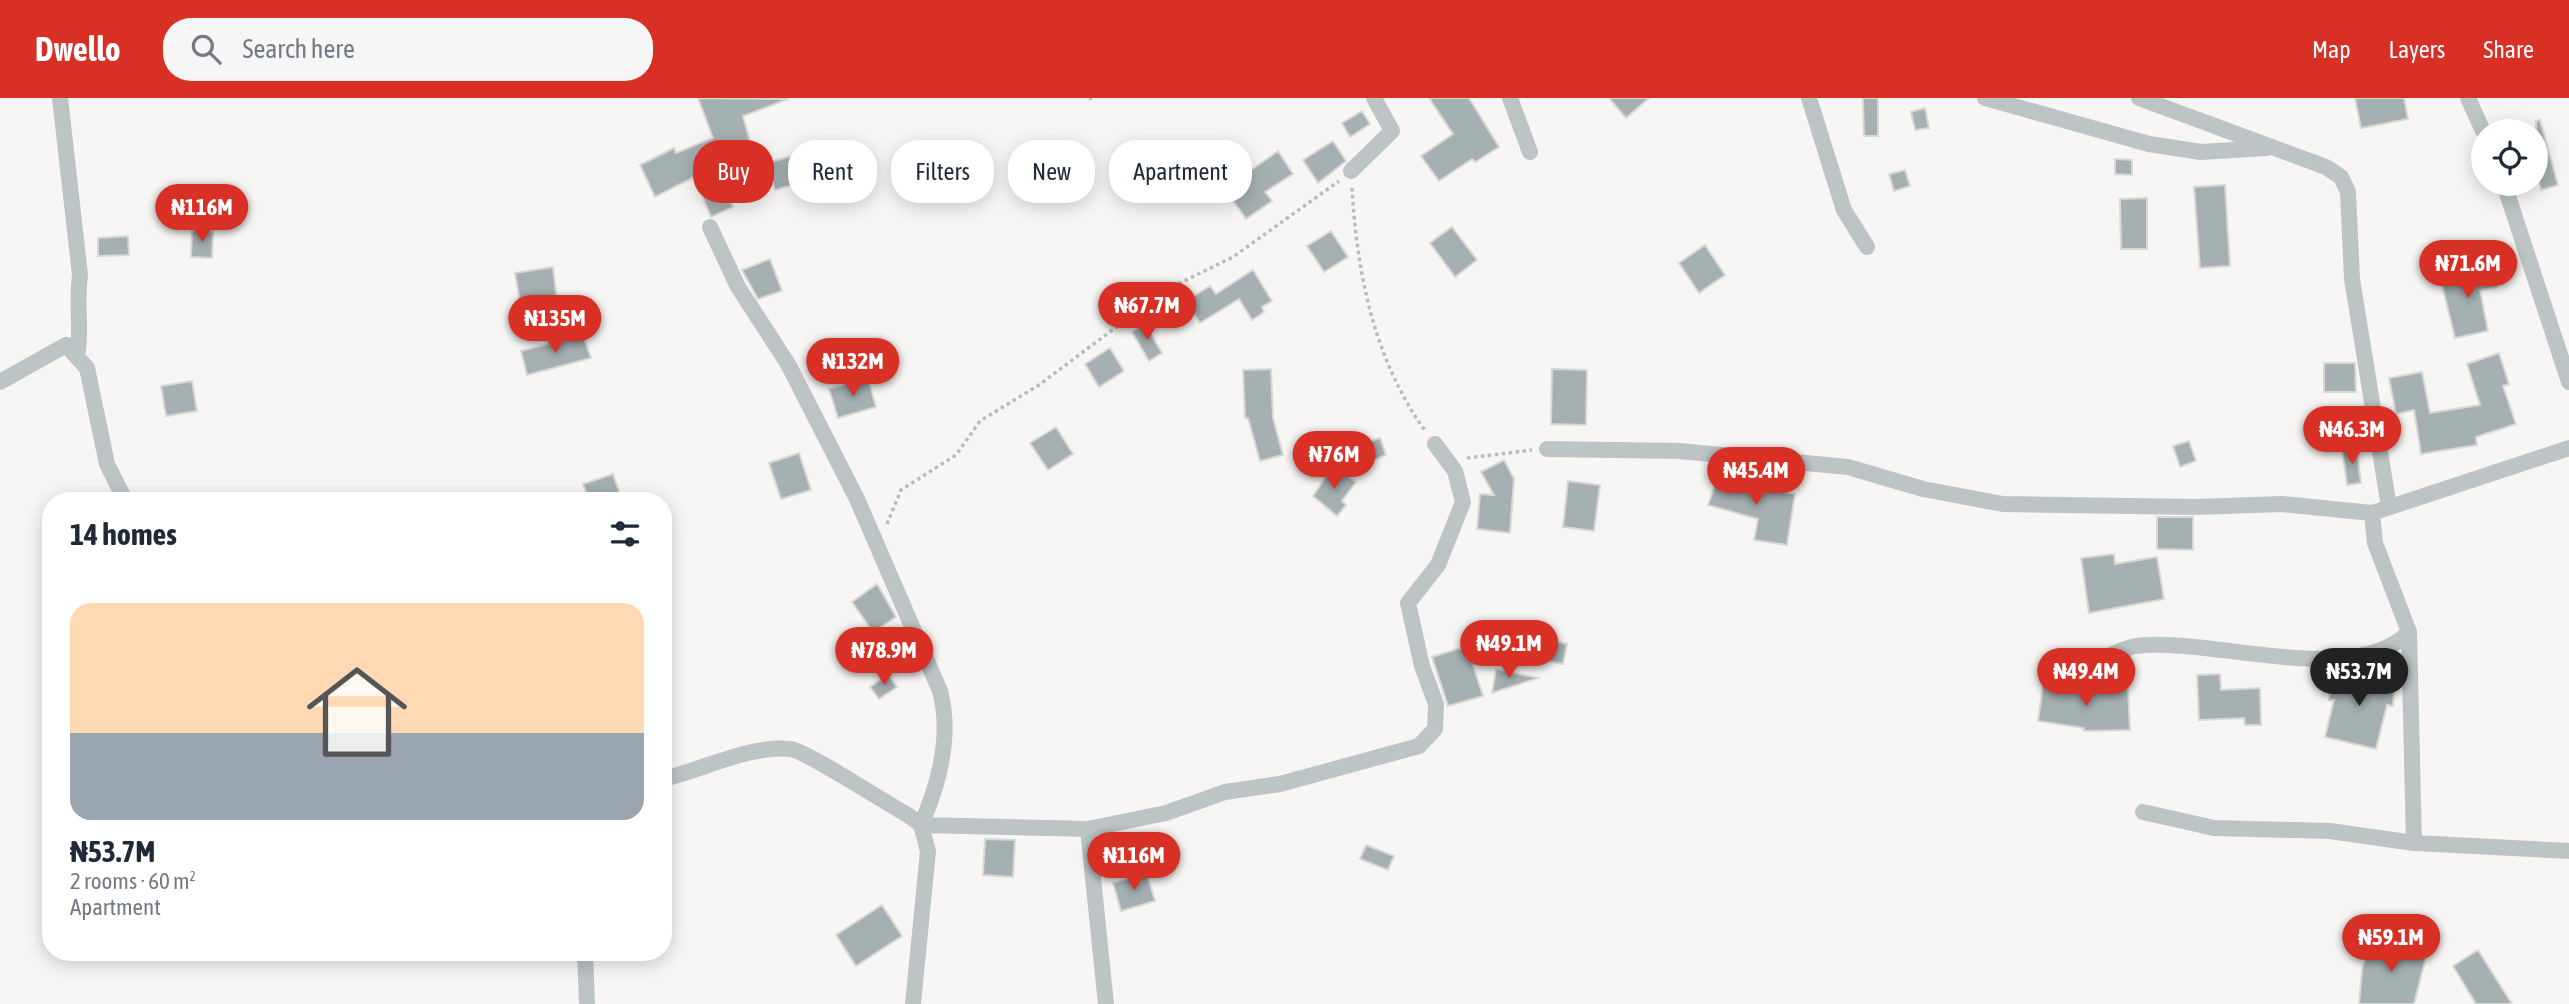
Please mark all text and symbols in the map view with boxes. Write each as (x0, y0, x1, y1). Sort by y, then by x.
search box (163, 18, 653, 81)
text: Dwello (35, 30, 121, 68)
icon: search (187, 30, 225, 68)
text: Search here (243, 34, 355, 64)
text: Map (2312, 36, 2351, 63)
text: Layers (2389, 36, 2445, 63)
text: Share (2483, 36, 2534, 63)
map controls (2471, 119, 2548, 196)
button: locate (2471, 119, 2548, 196)
chip: Buy (693, 140, 774, 203)
chip: Rent (788, 140, 877, 203)
chip: Filters (891, 140, 994, 203)
chip: New (1008, 140, 1095, 203)
chip: Apartment (1109, 140, 1252, 203)
pin: ₦116M (153, 184, 251, 244)
text: ₦116M (171, 194, 233, 220)
pin: ₦71.6M (2411, 240, 2525, 300)
text: ₦71.6M (2435, 250, 2501, 276)
pin: ₦67.7M (1090, 282, 1204, 342)
text: ₦67.7M (1114, 292, 1180, 318)
pin: ₦135M (506, 296, 604, 355)
text: ₦135M (524, 305, 586, 331)
pin: ₦132M (804, 338, 902, 398)
text: ₦132M (822, 348, 884, 374)
pin: ₦46.3M (2295, 406, 2409, 466)
text: ₦46.3M (2319, 416, 2385, 442)
pin: ₦76M (1293, 432, 1375, 491)
text: ₦76M (1309, 441, 1359, 467)
pin: ₦45.4M (1699, 448, 1813, 507)
text: ₦45.4M (1723, 457, 1789, 483)
icon: filters (606, 515, 644, 553)
text: 14 homes (70, 517, 177, 551)
pin: ₦49.1M (1452, 620, 1566, 680)
pin: ₦78.9M (827, 628, 941, 687)
text: ₦49.1M (1476, 630, 1542, 656)
text: ₦78.9M (851, 637, 917, 663)
pin: ₦49.4M (2029, 648, 2143, 708)
pin: ₦53.7M (2302, 648, 2416, 708)
icon: home (294, 649, 420, 775)
text: ₦49.4M (2053, 658, 2119, 684)
text: ₦53.7M (2326, 658, 2392, 684)
pin: ₦116M (1085, 832, 1183, 892)
text: ₦53.7M (70, 834, 155, 868)
text: ₦116M (1103, 842, 1165, 868)
text: 2 rooms · 60 m² (70, 868, 196, 894)
text: Apartment (70, 894, 161, 920)
pin: ₦59.1M (2334, 914, 2448, 974)
text: ₦59.1M (2358, 924, 2424, 950)

